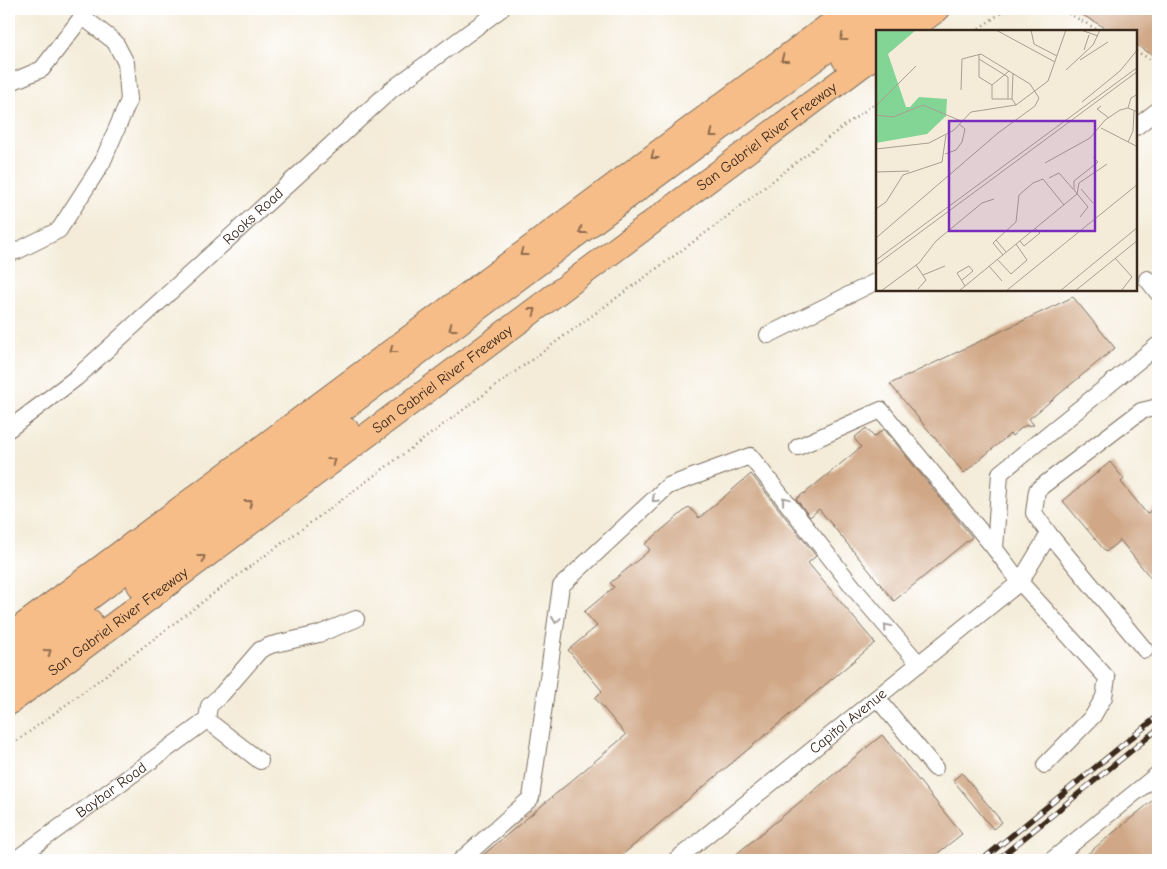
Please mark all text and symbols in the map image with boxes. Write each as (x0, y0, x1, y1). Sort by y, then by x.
inset map (876, 30, 1137, 291)
one-way arrow (840, 32, 849, 40)
one-way arrow (780, 53, 790, 62)
street label: San Gabriel River Freeway (693, 78, 841, 195)
one-way arrow (709, 128, 719, 137)
one-way arrow (650, 150, 660, 159)
street label: Rooks Road (219, 184, 287, 248)
one-way arrow (578, 225, 588, 234)
one-way arrow (519, 247, 529, 256)
one-way arrow (527, 309, 536, 317)
street label: San Gabriel River Freeway (369, 321, 516, 437)
one-way arrow (448, 322, 458, 331)
one-way arrow (390, 344, 399, 352)
one-way arrow (326, 458, 336, 467)
one-way arrow (651, 493, 660, 502)
one-way arrow (782, 496, 791, 506)
one-way arrow (243, 499, 252, 508)
one-way arrow (196, 556, 205, 564)
street label: San Gabriel River Freeway (44, 563, 192, 680)
one-way arrow (551, 617, 562, 625)
one-way arrow (884, 624, 893, 633)
one-way arrow (42, 649, 52, 658)
street label: Capitol Avenue (806, 684, 891, 758)
street label: Baybar Road (72, 758, 150, 822)

